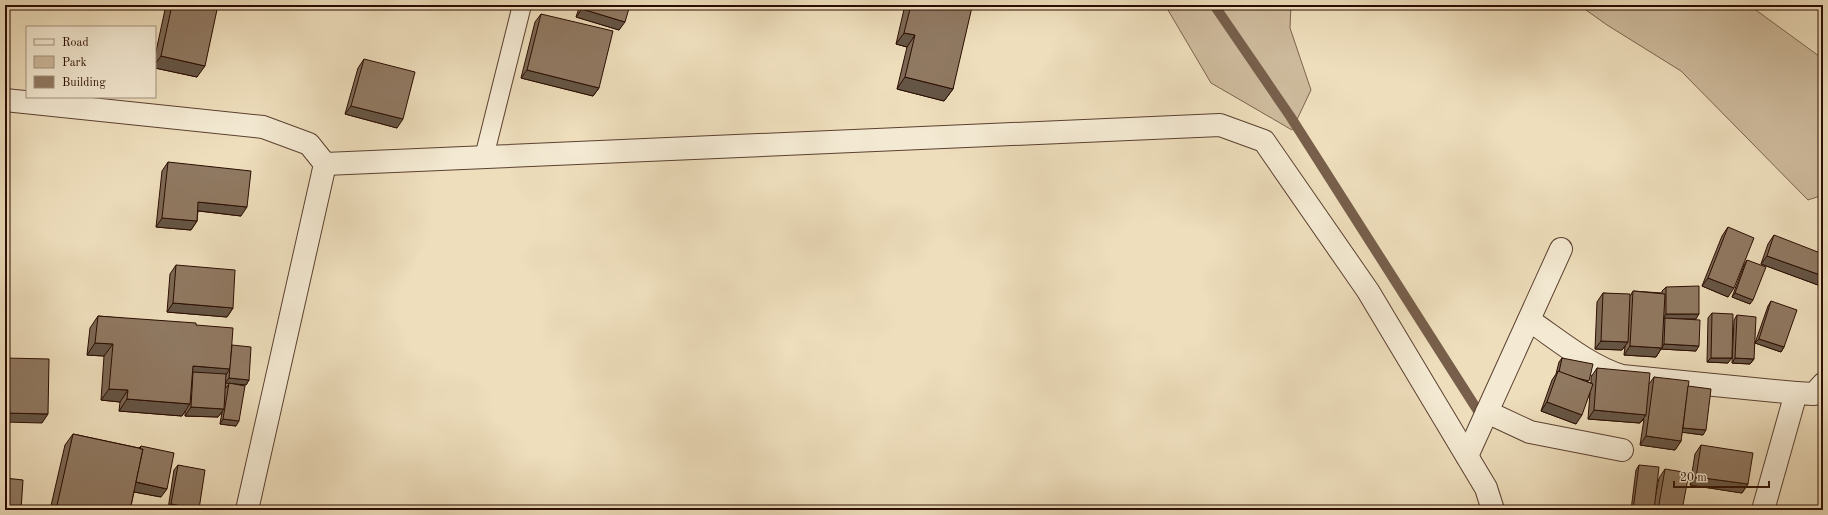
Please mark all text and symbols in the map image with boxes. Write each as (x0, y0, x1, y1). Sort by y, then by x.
legend (26, 26, 156, 98)
text: Road (62, 37, 89, 49)
text: Park (62, 57, 87, 69)
text: Building (62, 77, 106, 89)
scale bar (1674, 463, 1769, 489)
text: 20 m (1680, 472, 1707, 484)

